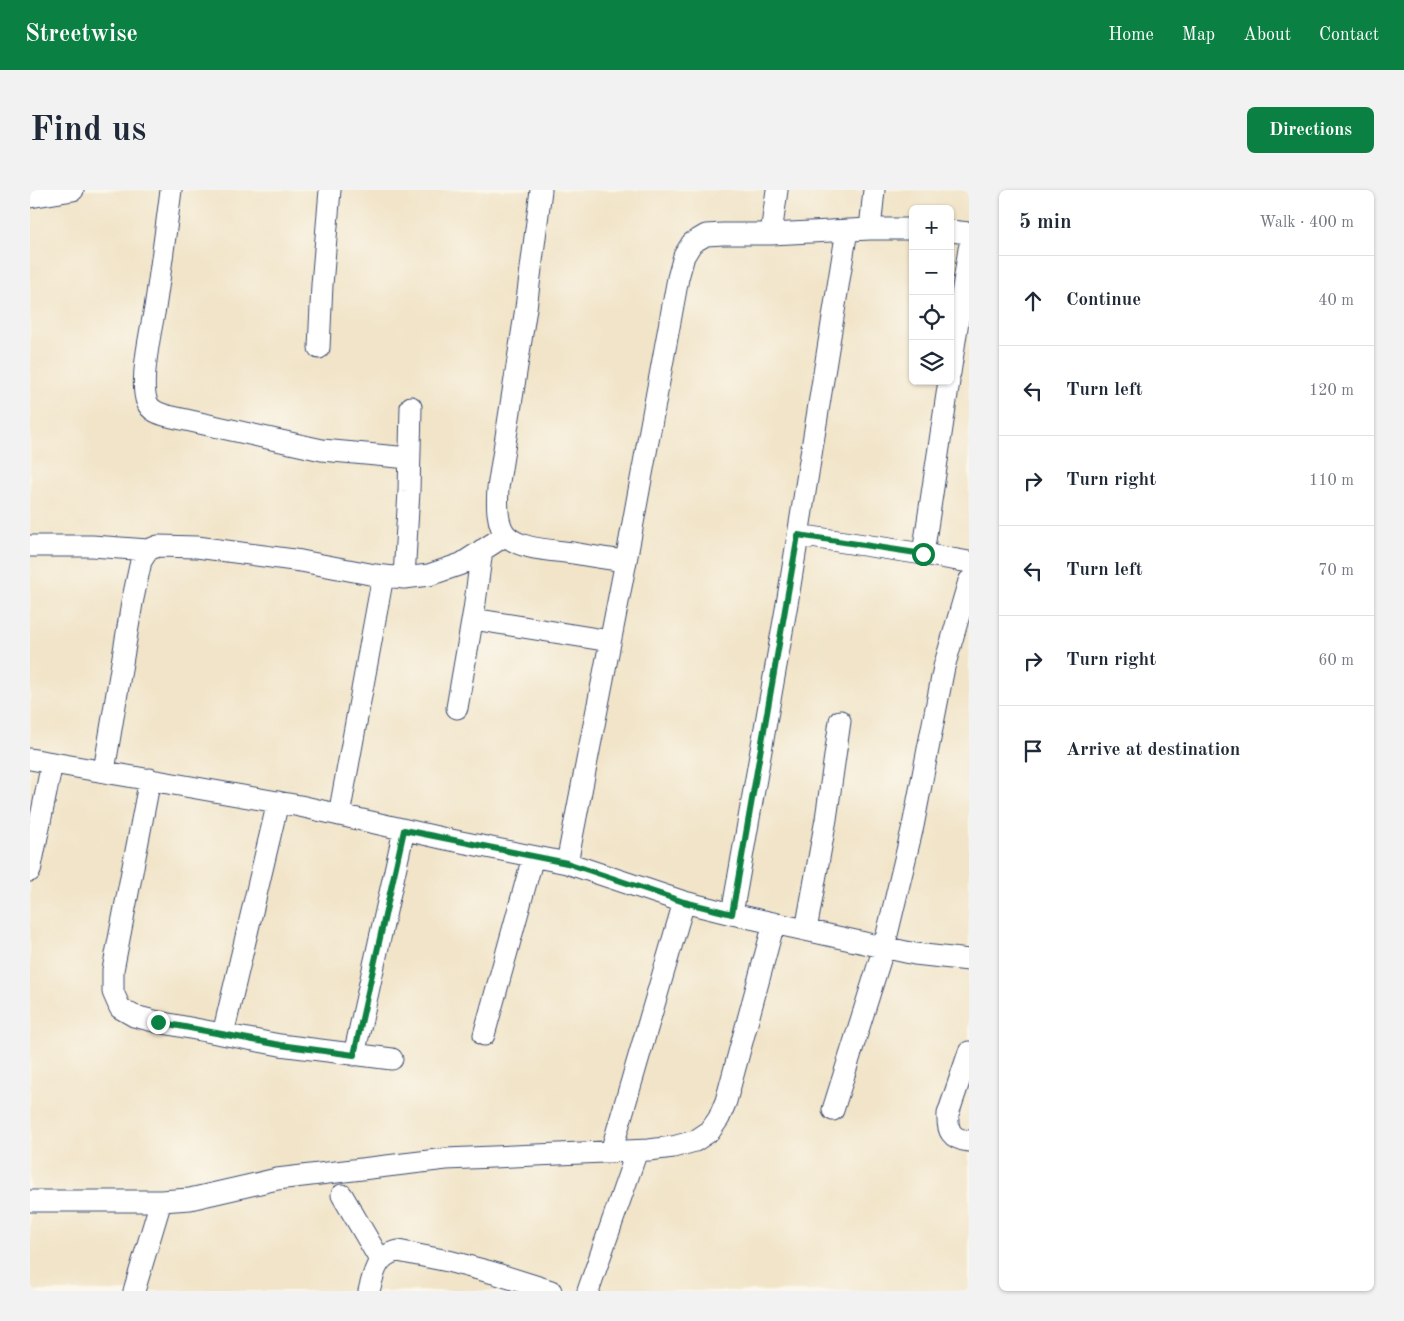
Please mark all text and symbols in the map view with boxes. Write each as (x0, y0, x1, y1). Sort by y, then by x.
text: Streetwise (25, 23, 138, 47)
text: Home (1108, 26, 1154, 44)
text: Map (1182, 26, 1215, 44)
text: About (1243, 26, 1291, 44)
text: Contact (1319, 26, 1379, 44)
button: Directions (1247, 107, 1374, 153)
text: Find us (30, 113, 146, 148)
map controls (909, 205, 954, 385)
button: + (909, 205, 954, 250)
text: 5 min (1019, 212, 1072, 233)
text: Walk · 400 m (1259, 215, 1354, 231)
button: − (909, 250, 954, 295)
icon: ahead (1019, 287, 1047, 315)
text: Continue (1066, 291, 1141, 310)
text: 40 m (1318, 293, 1354, 309)
button: locate (909, 295, 954, 340)
button: layers (909, 340, 954, 385)
icon: left (1019, 377, 1047, 405)
text: Turn left (1066, 381, 1143, 400)
text: 120 m (1309, 383, 1354, 399)
icon: right (1019, 467, 1047, 495)
text: Turn right (1066, 471, 1156, 490)
text: 110 m (1309, 473, 1354, 489)
route start (912, 543, 935, 566)
icon: left (1019, 557, 1047, 585)
text: Turn left (1066, 561, 1143, 580)
text: 70 m (1318, 563, 1354, 579)
icon: right (1019, 647, 1047, 675)
text: Turn right (1066, 651, 1156, 670)
text: 60 m (1318, 653, 1354, 669)
icon: arrive (1019, 737, 1047, 765)
text: Arrive at destination (1066, 741, 1240, 760)
route end (147, 1011, 170, 1034)

